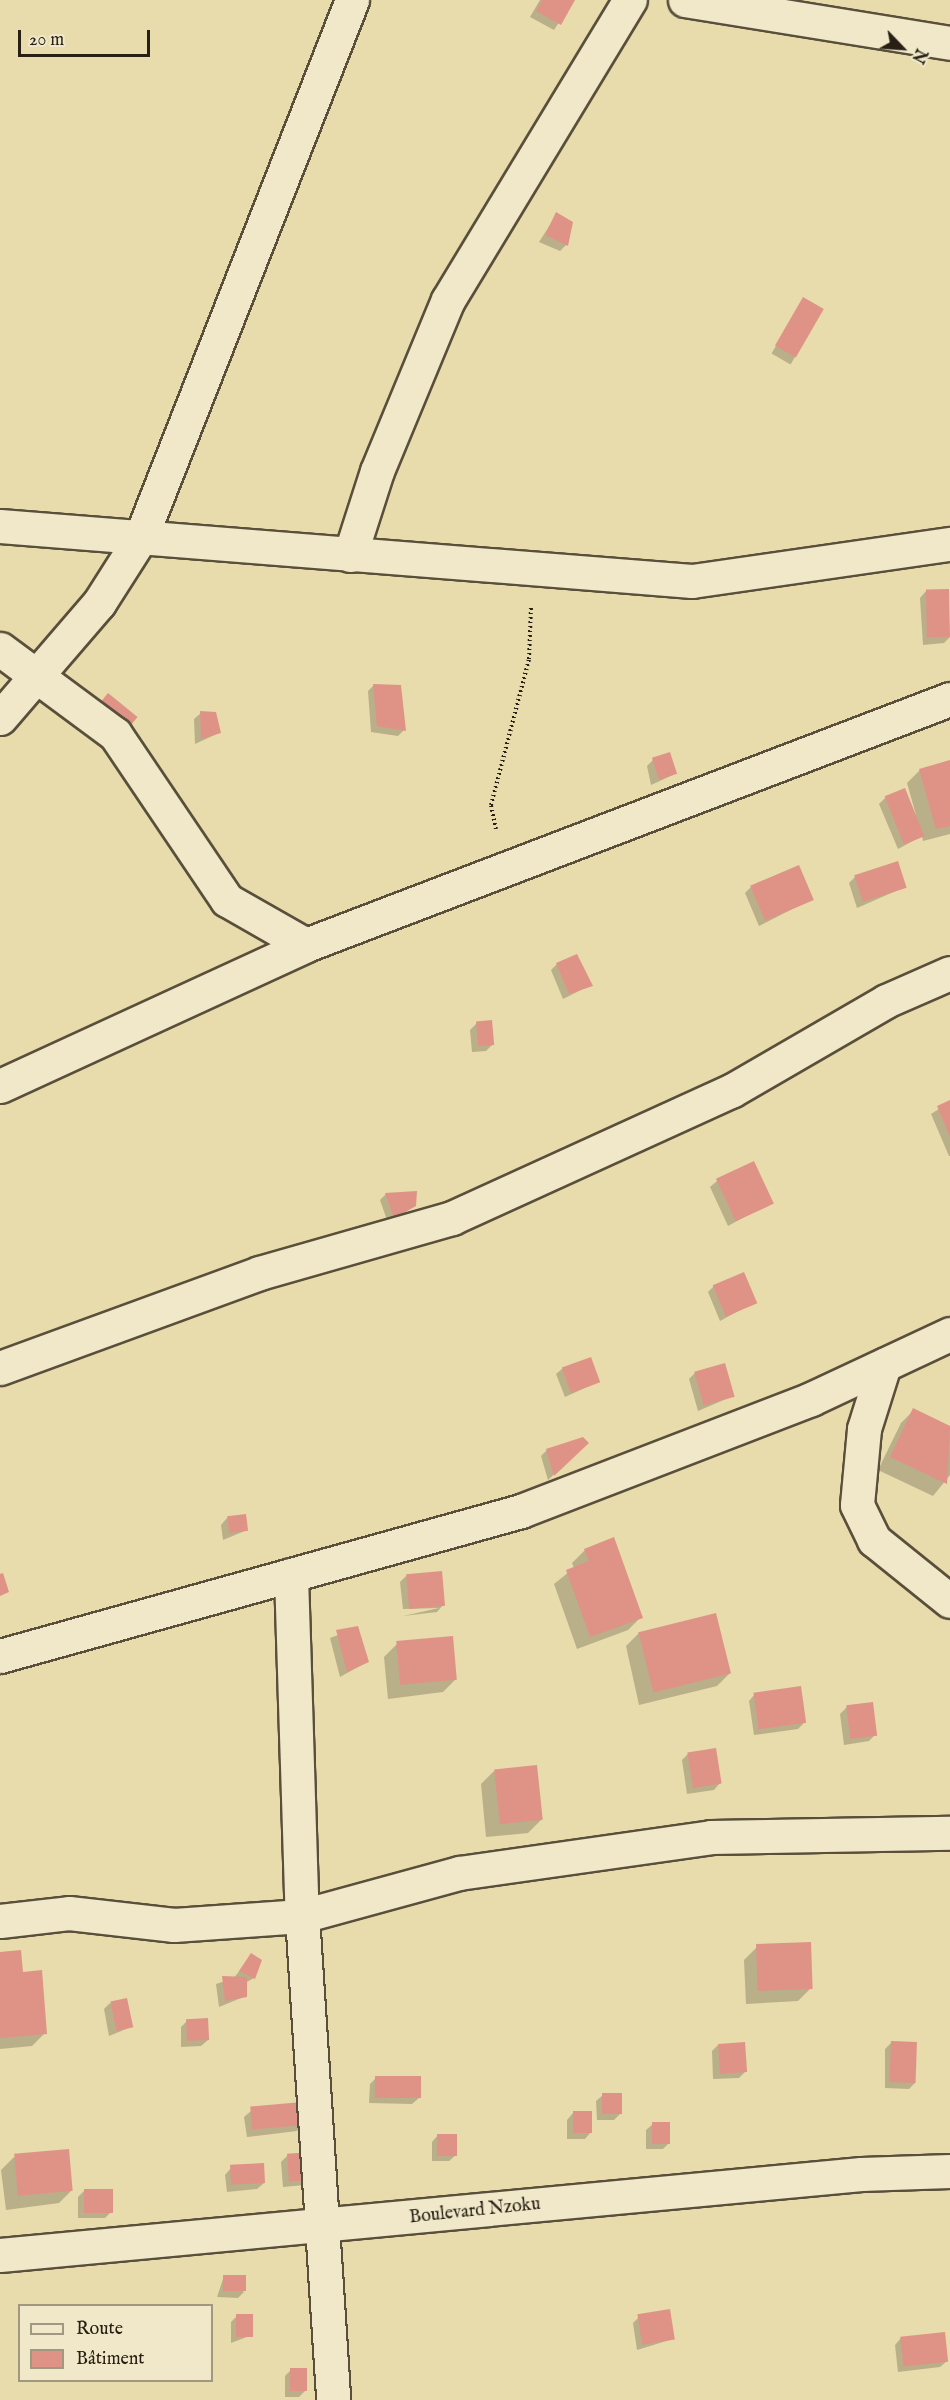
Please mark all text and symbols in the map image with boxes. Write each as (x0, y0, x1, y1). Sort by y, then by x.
scale bar (21, 18, 153, 56)
north arrow (872, 18, 932, 78)
text: 20 m (29, 29, 64, 52)
text: N (906, 45, 930, 66)
street label: Boulevard Nzoku (408, 2194, 542, 2230)
legend (18, 2304, 213, 2382)
text: Route (76, 2318, 123, 2341)
text: Bâtiment (76, 2348, 145, 2371)

